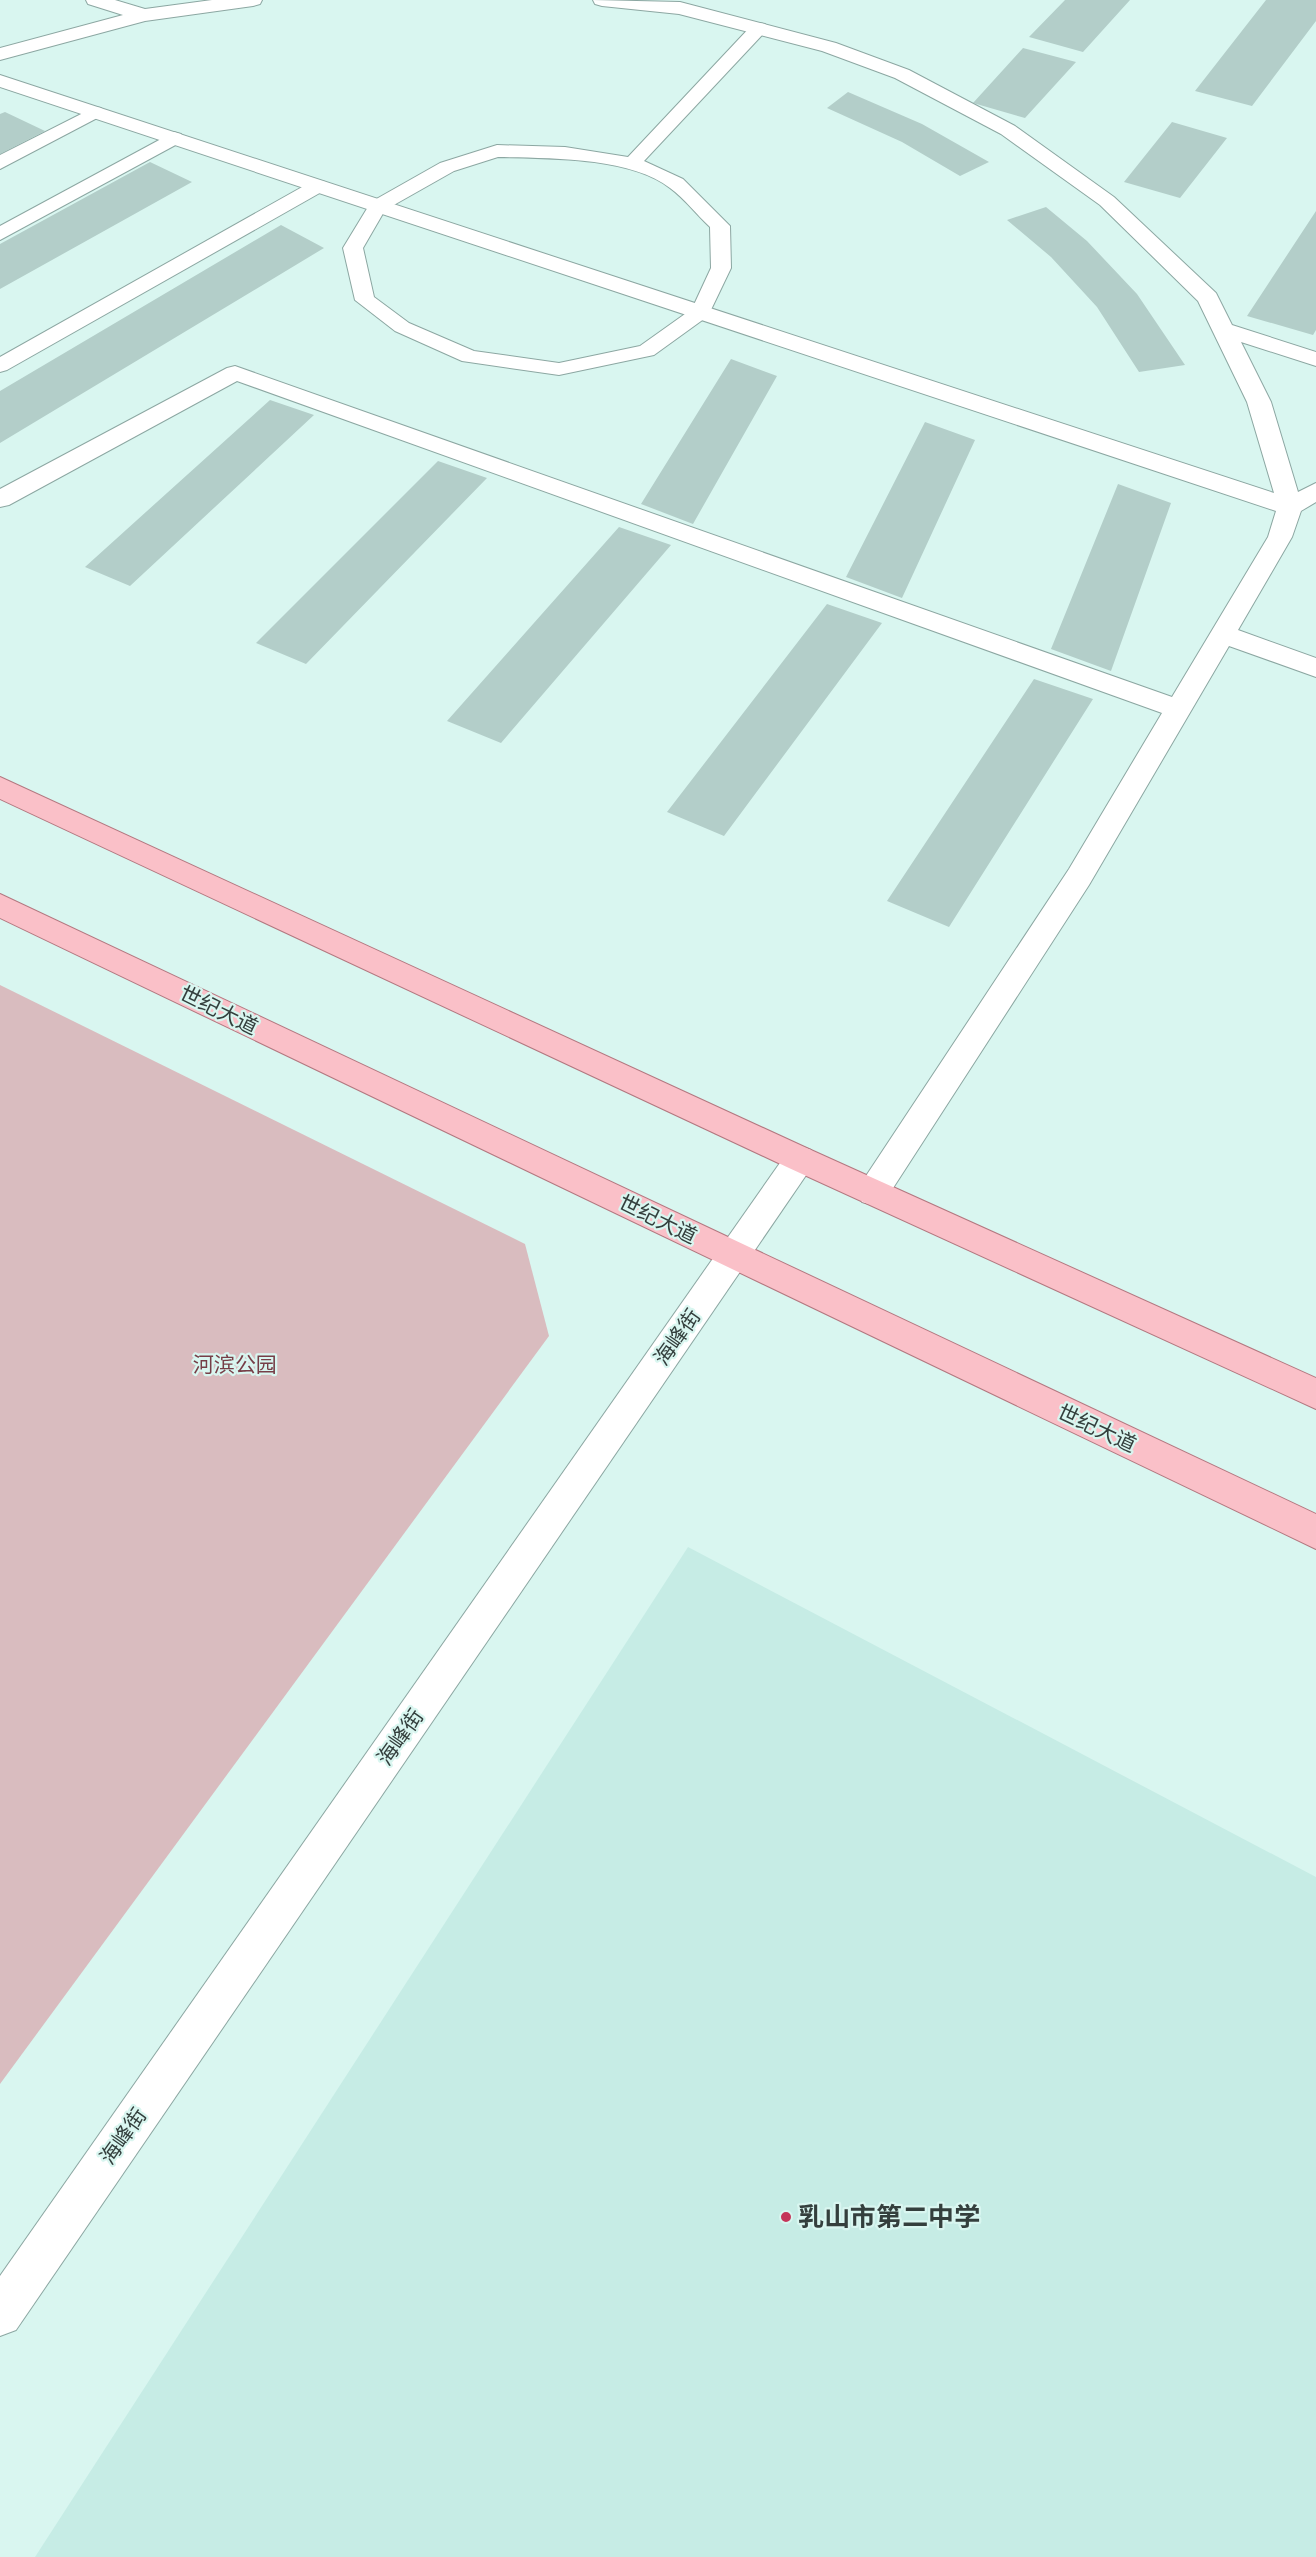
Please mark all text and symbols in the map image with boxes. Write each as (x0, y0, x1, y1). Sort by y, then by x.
street label: 世纪大道 (175, 979, 263, 1041)
street label: 世纪大道 (614, 1188, 702, 1250)
street label: 海峰街 (647, 1303, 707, 1371)
park label: 河滨公园 (193, 1350, 277, 1379)
street label: 世纪大道 (1053, 1397, 1141, 1459)
street label: 海峰街 (370, 1703, 430, 1771)
street label: 海峰街 (93, 2102, 153, 2170)
place label: 乳山市第二中学 (798, 2199, 980, 2235)
marker: 乳山市第二中学 (779, 2210, 793, 2224)

